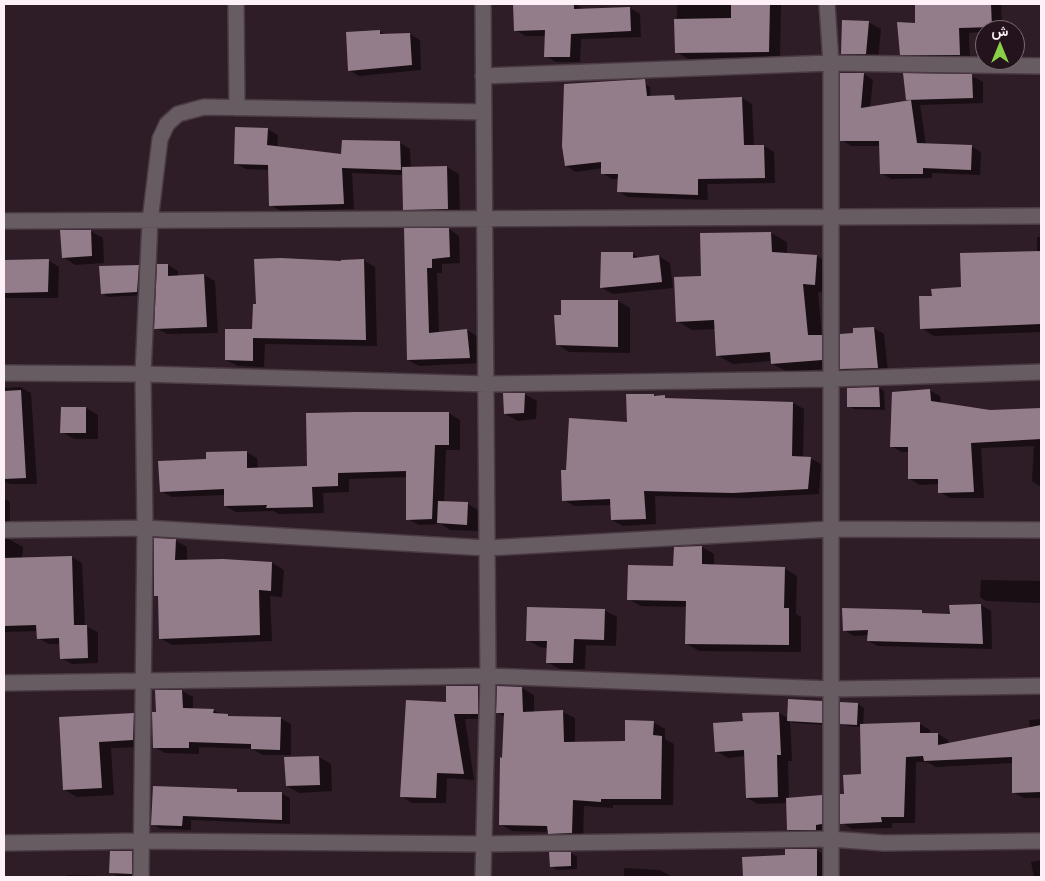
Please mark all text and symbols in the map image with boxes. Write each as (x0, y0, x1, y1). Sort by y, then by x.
north arrow (975, 20, 1025, 70)
text: ش (992, 22, 1008, 39)

